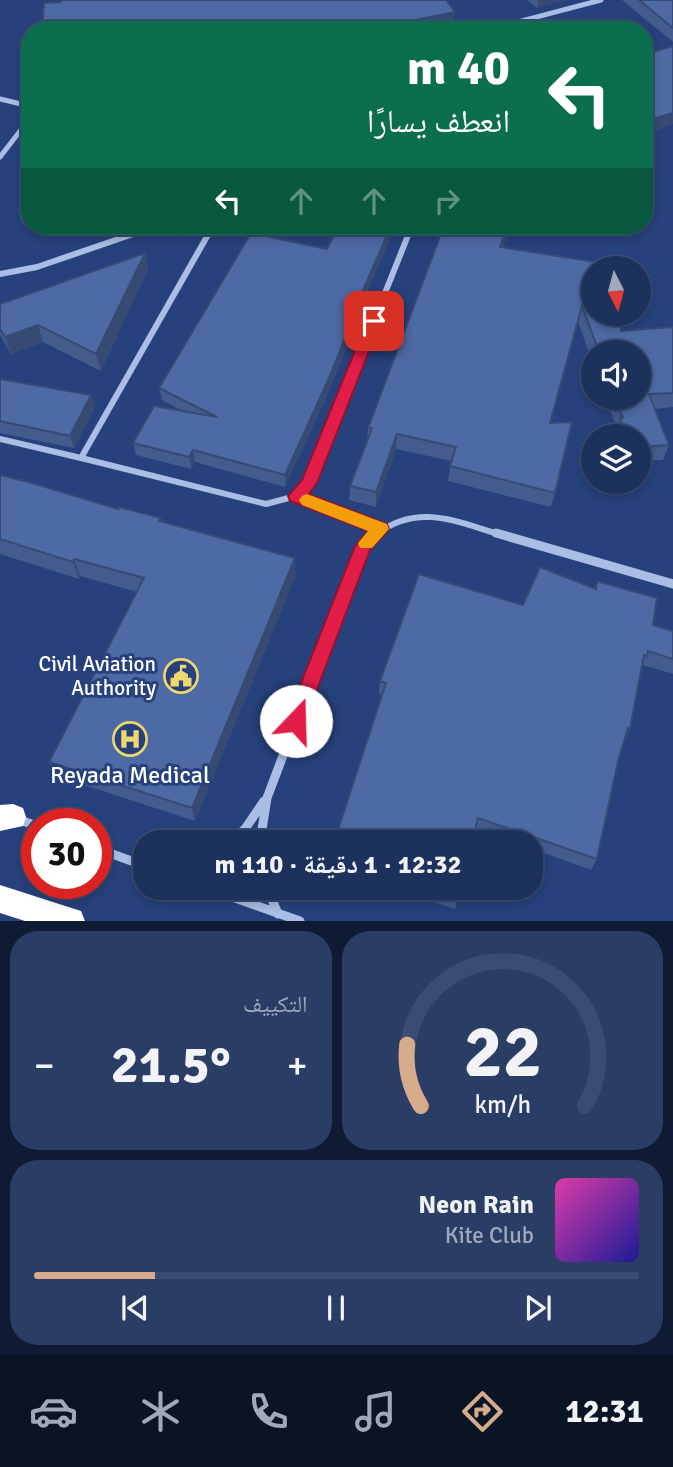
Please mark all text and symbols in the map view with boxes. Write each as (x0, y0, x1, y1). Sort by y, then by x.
text: 40 m (407, 38, 510, 98)
icon: left (534, 49, 625, 140)
text: انعطف يسارًا (367, 102, 510, 141)
icon: left (209, 182, 247, 220)
icon: ahead (282, 182, 320, 220)
icon: ahead (355, 182, 393, 220)
icon: right (428, 182, 466, 220)
north arrow (581, 256, 651, 326)
map controls (581, 256, 651, 494)
pin (344, 291, 404, 351)
icon: arrive (355, 302, 393, 340)
button: sound (581, 340, 651, 410)
button: layers (581, 424, 651, 494)
place label: Civil Aviation Authority (39, 651, 156, 701)
public building icon: Civil Aviation Authority (162, 657, 200, 695)
position arrow (259, 684, 333, 758)
hospital icon: Reyada Medical (111, 720, 149, 758)
place label: Reyada Medical (50, 760, 210, 790)
speed limit sign: 30 (21, 808, 112, 899)
text: 12:32 · 1 دقيقة · 110 m (214, 849, 462, 881)
text: التكييف (243, 990, 308, 1019)
text: 22 (463, 1009, 542, 1098)
text: 21.5° (111, 1033, 231, 1097)
text: − (34, 1042, 55, 1089)
text: + (287, 1042, 307, 1089)
text: km/h (474, 1089, 531, 1120)
text: Neon Rain (418, 1189, 534, 1221)
text: Kite Club (445, 1221, 534, 1250)
icon: previous (116, 1289, 154, 1327)
icon: pause (317, 1289, 355, 1327)
icon: next (519, 1289, 557, 1327)
icon: car (29, 1387, 78, 1436)
icon: climate (136, 1387, 185, 1436)
icon: phone (244, 1387, 293, 1436)
icon: music (351, 1387, 400, 1436)
icon: directions (458, 1387, 507, 1436)
text: 12:31 (565, 1392, 644, 1431)

